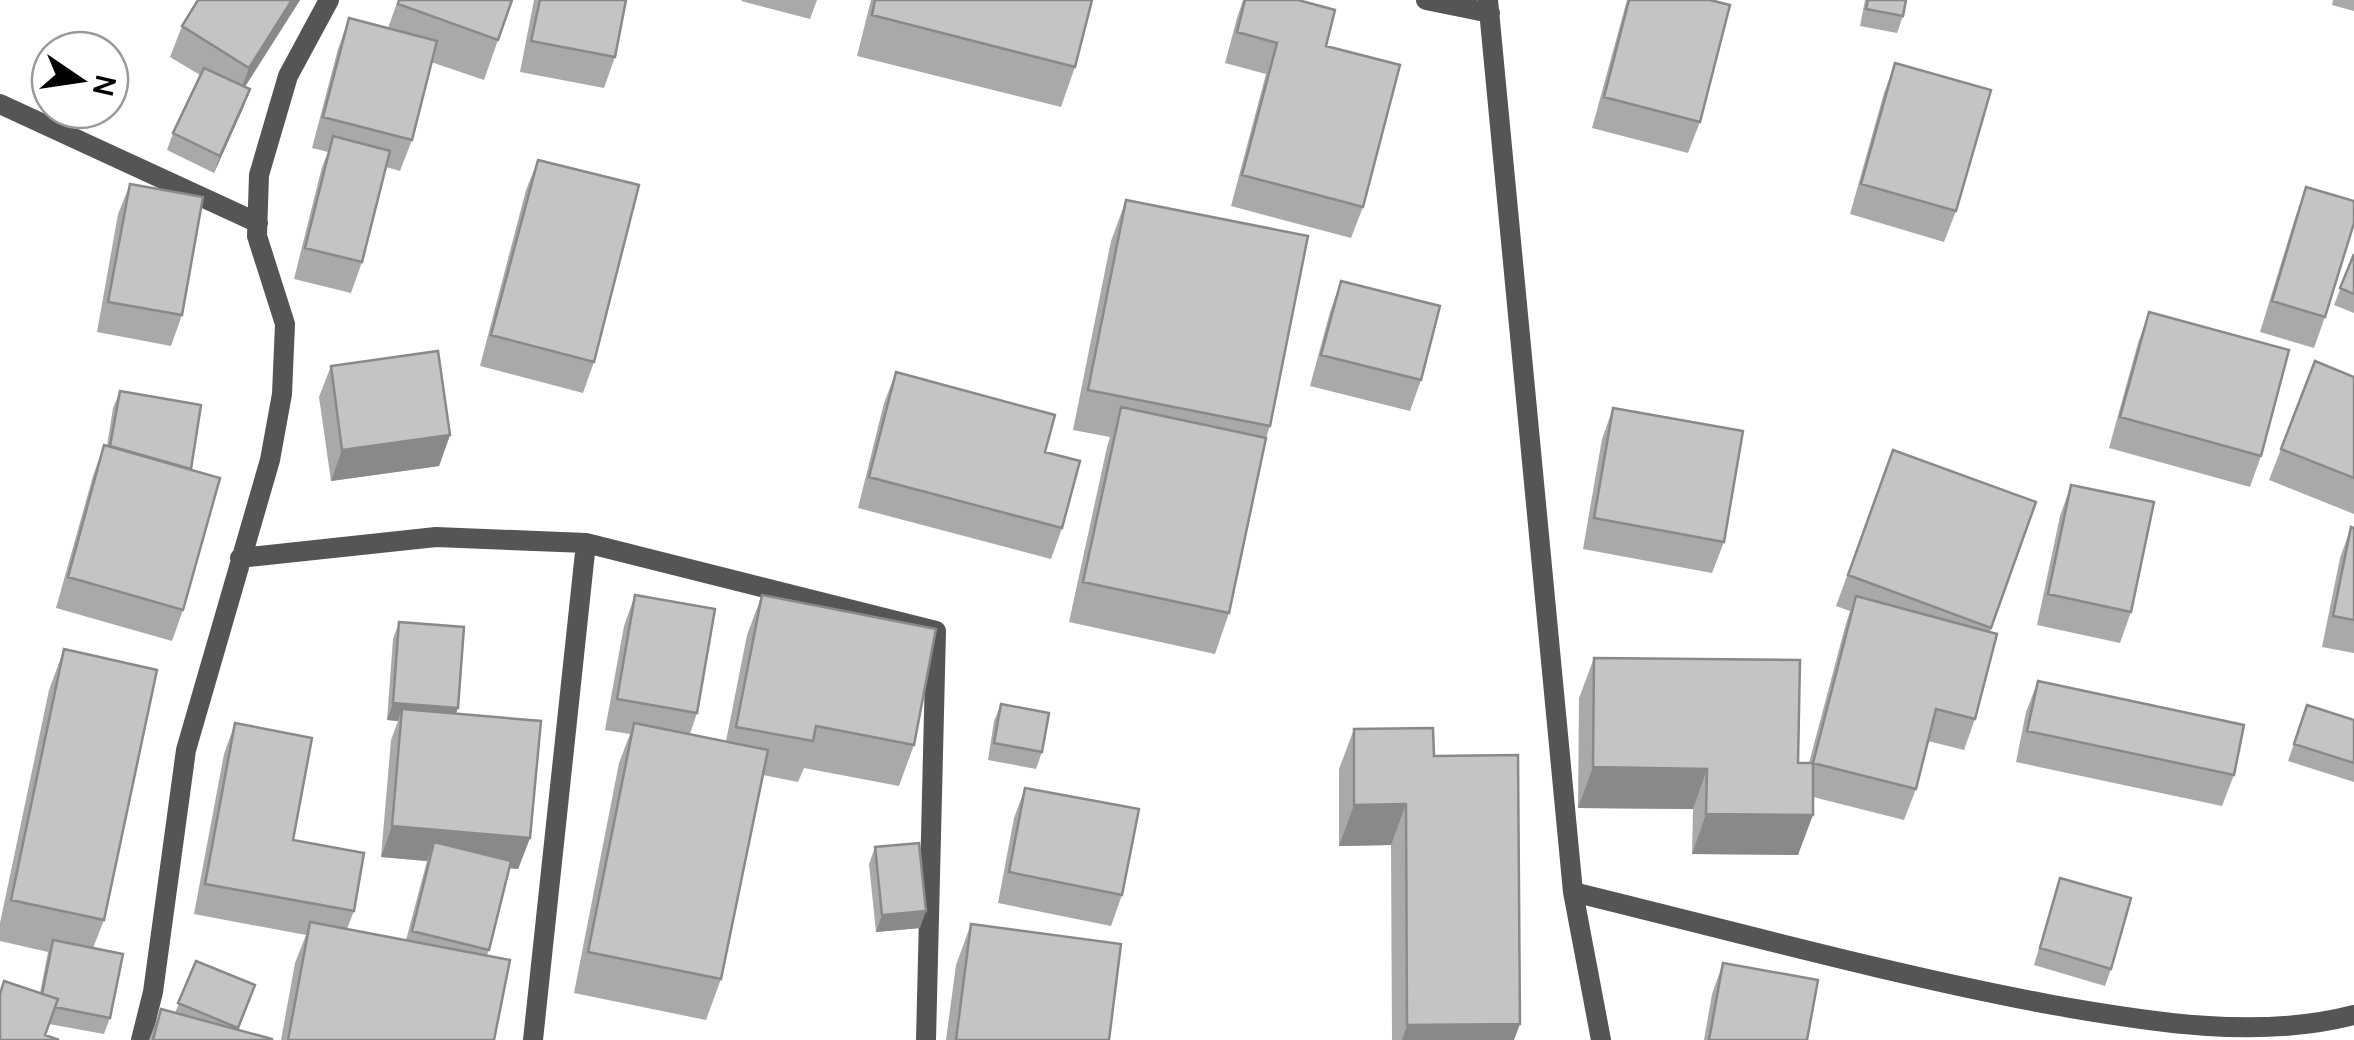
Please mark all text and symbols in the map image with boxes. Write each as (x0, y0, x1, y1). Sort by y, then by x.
north arrow (30, 30, 130, 130)
text: N (85, 72, 126, 100)

